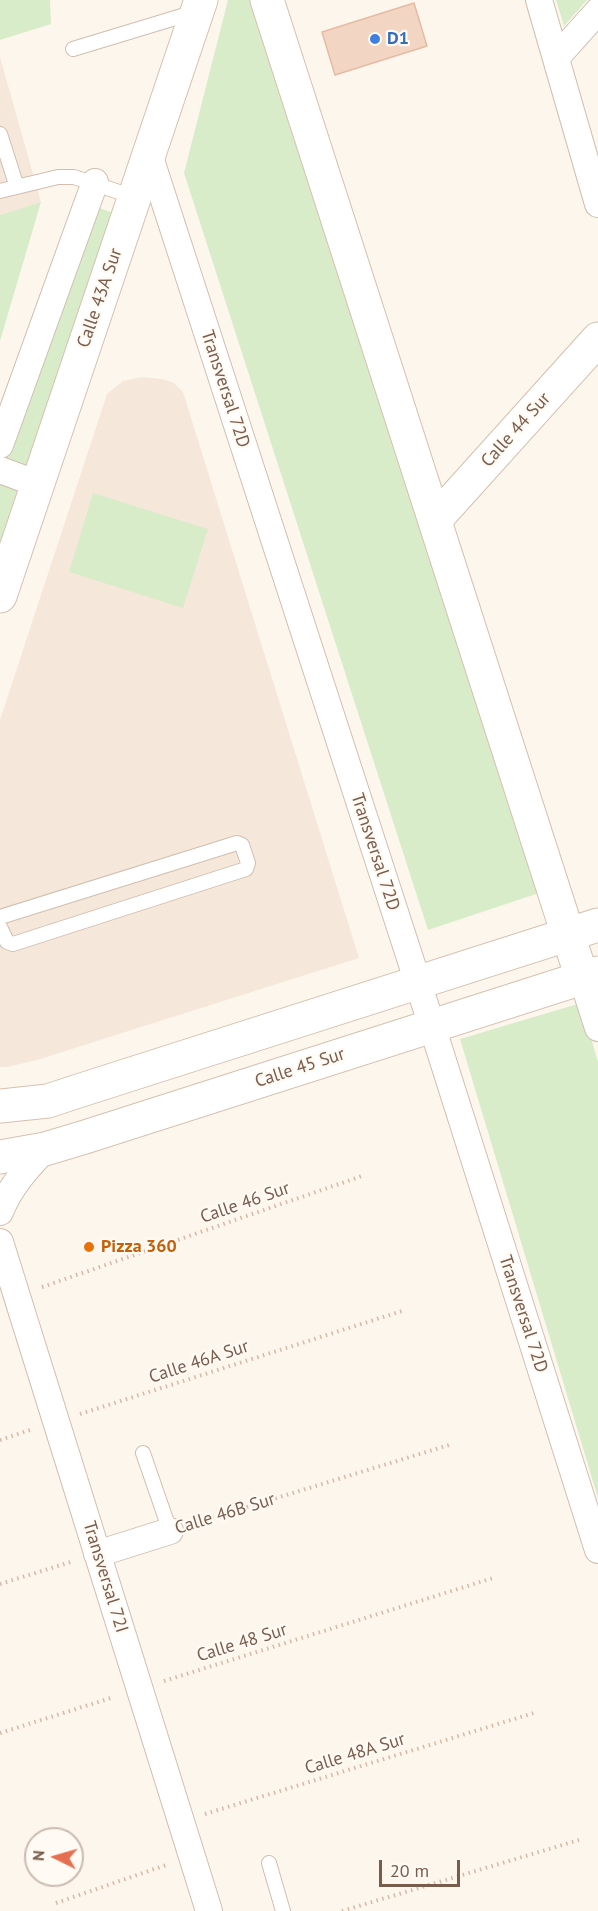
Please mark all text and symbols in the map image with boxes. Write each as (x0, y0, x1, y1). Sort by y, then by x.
place label: D1 (387, 28, 409, 50)
marker: D1 (368, 32, 382, 46)
street label: Calle 43A Sur (73, 245, 127, 351)
street label: Transversal 72D (196, 328, 254, 450)
street label: Calle 44 Sur (477, 388, 555, 472)
street label: Transversal 72D (346, 791, 404, 913)
street label: Calle 45 Sur (252, 1043, 348, 1093)
street label: Calle 46 Sur (197, 1178, 293, 1228)
place label: Pizza 360 (101, 1236, 177, 1258)
marker: Pizza 360 (82, 1240, 96, 1254)
street label: Transversal 72D (494, 1253, 552, 1375)
street label: Calle 46A Sur (146, 1336, 252, 1388)
street label: Calle 46B Sur (172, 1489, 278, 1539)
street label: Transversal 72I (78, 1519, 132, 1635)
street label: Calle 48 Sur (194, 1619, 290, 1667)
street label: Calle 48A Sur (302, 1729, 408, 1779)
north arrow (24, 1827, 84, 1887)
scale bar (382, 1848, 463, 1886)
text: N (28, 1850, 48, 1862)
text: 20 m (390, 1859, 429, 1882)

